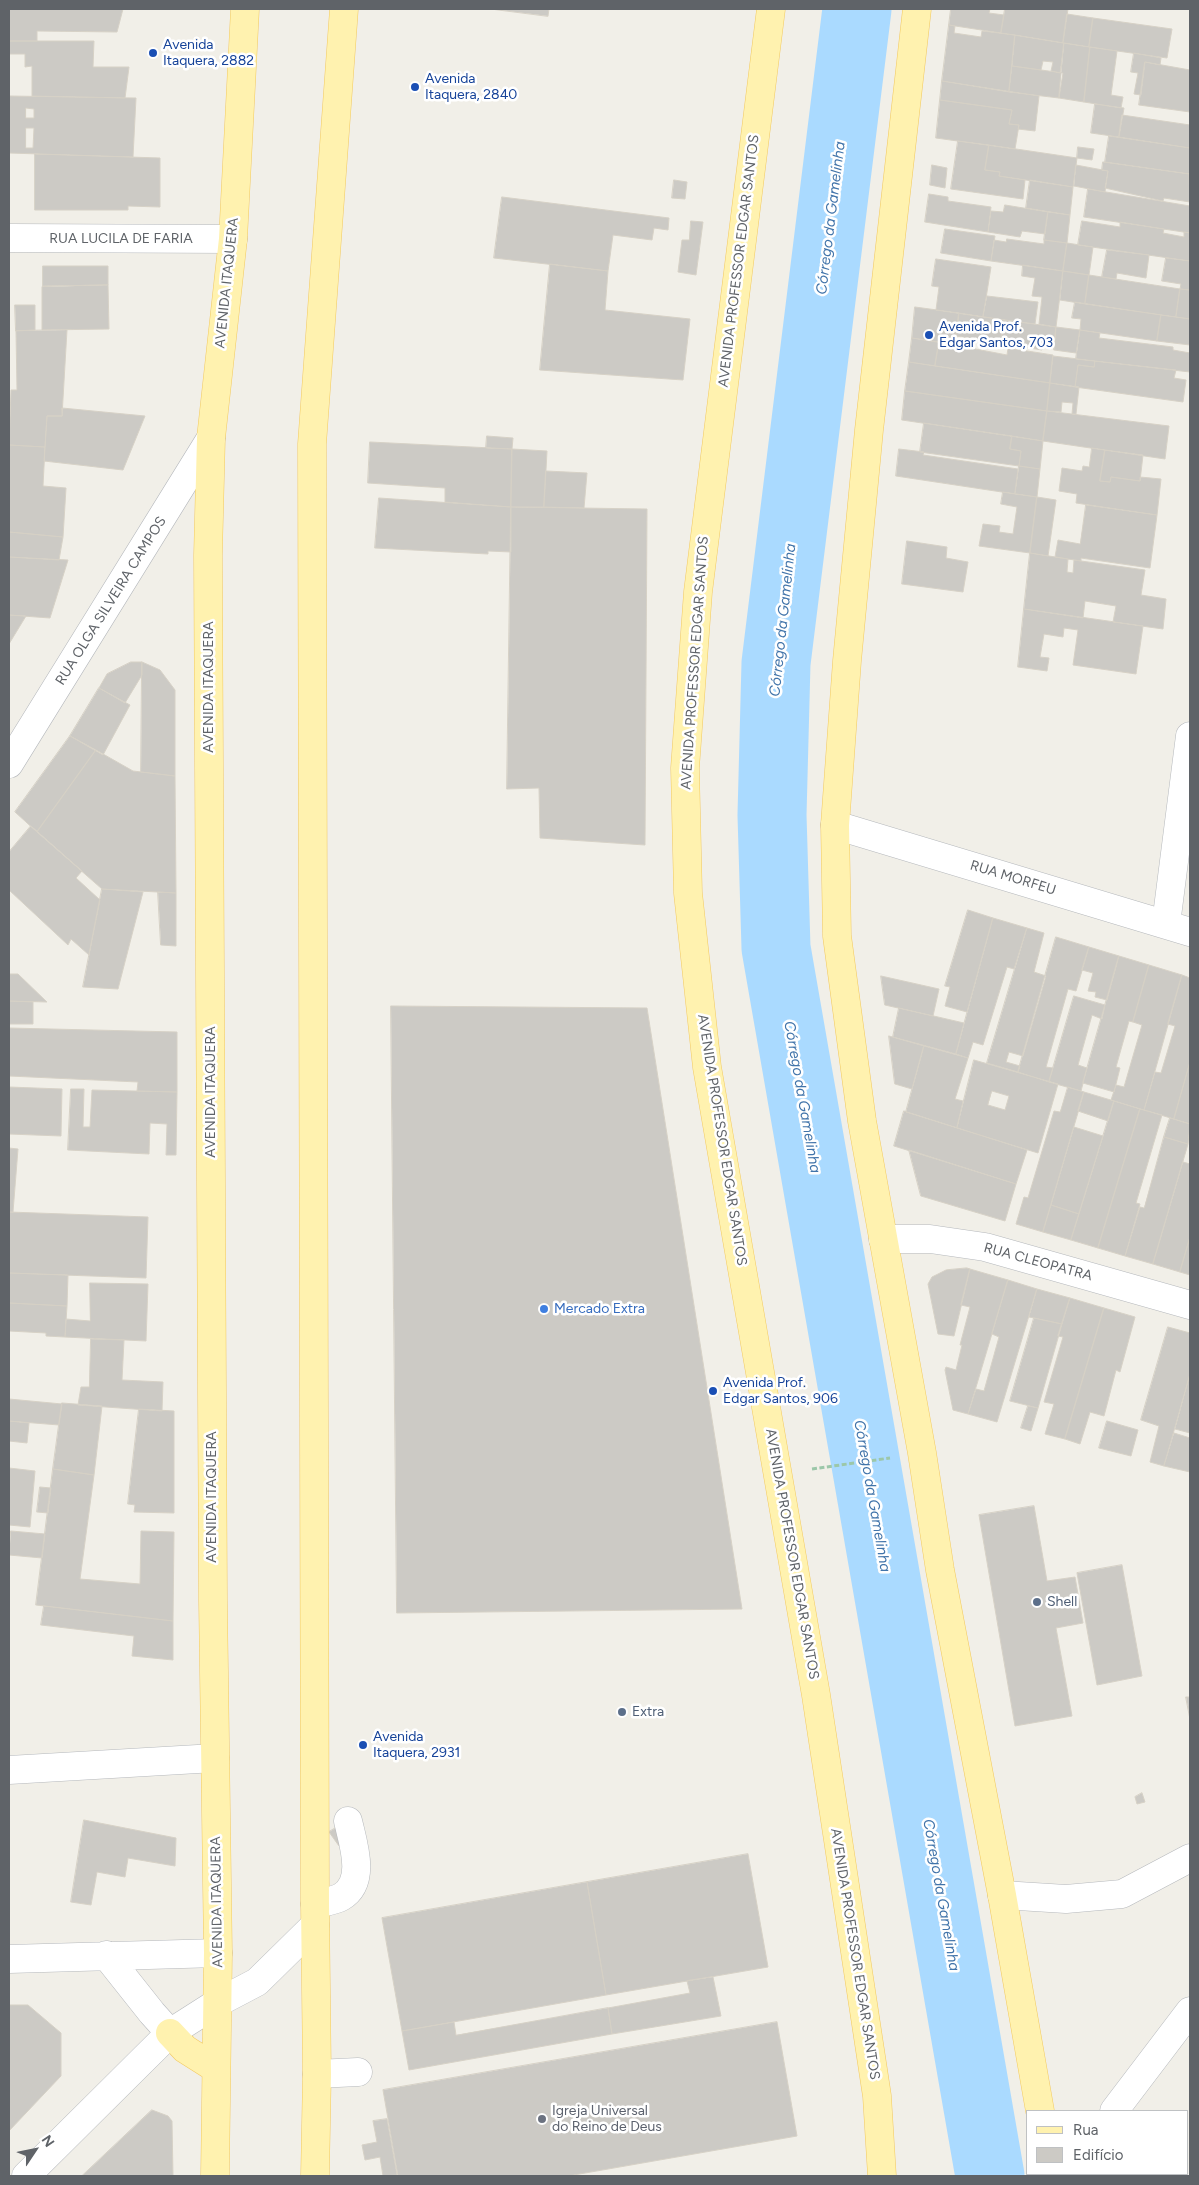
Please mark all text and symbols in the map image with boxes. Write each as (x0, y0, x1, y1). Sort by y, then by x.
place label: Avenida Itaquera, 2882 (163, 37, 254, 70)
marker: Avenida Itaquera, 2882 (147, 47, 159, 59)
place label: Avenida Itaquera, 2840 (425, 71, 517, 104)
marker: Avenida Itaquera, 2840 (409, 81, 421, 93)
street label: AVENIDA PROFESSOR EDGAR SANTOS (715, 134, 763, 388)
water label: Córrego da Gamelinha (813, 140, 849, 296)
street label: AVENIDA ITAQUERA (212, 217, 242, 349)
street label: RUA LUCILA DE FARIA (49, 231, 193, 247)
place label: Avenida Prof. Edgar Santos, 703 (939, 319, 1053, 352)
marker: Avenida Prof. Edgar Santos, 703 (923, 329, 935, 341)
street label: RUA OLGA SILVEIRA CAMPOS (52, 514, 170, 688)
street label: AVENIDA PROFESSOR EDGAR SANTOS (678, 536, 712, 790)
water label: Córrego da Gamelinha (766, 542, 800, 698)
street label: AVENIDA ITAQUERA (201, 621, 217, 753)
street label: RUA MORFEU (968, 857, 1058, 899)
street label: AVENIDA PROFESSOR EDGAR SANTOS (694, 1013, 750, 1267)
water label: Córrego da Gamelinha (780, 1020, 824, 1174)
street label: AVENIDA ITAQUERA (203, 1026, 219, 1158)
street label: RUA CLEOPATRA (982, 1239, 1094, 1285)
place label: Mercado Extra (554, 1301, 645, 1317)
marker: Mercado Extra (538, 1303, 550, 1315)
place label: Avenida Prof. Edgar Santos, 906 (723, 1375, 838, 1408)
marker: Avenida Prof. Edgar Santos, 906 (707, 1385, 719, 1397)
water label: Córrego da Gamelinha (850, 1419, 894, 1573)
street label: AVENIDA PROFESSOR EDGAR SANTOS (762, 1427, 822, 1681)
street label: AVENIDA ITAQUERA (204, 1431, 220, 1563)
place label: Shell (1047, 1594, 1077, 1610)
marker: Shell (1031, 1596, 1043, 1608)
place label: Extra (632, 1704, 664, 1720)
marker: Extra (616, 1706, 628, 1718)
place label: Avenida Itaquera, 2931 (373, 1729, 460, 1761)
marker: Avenida Itaquera, 2931 (357, 1739, 369, 1751)
water label: Córrego da Gamelinha (919, 1818, 963, 1972)
street label: AVENIDA PROFESSOR EDGAR SANTOS (827, 1827, 883, 2081)
street label: AVENIDA ITAQUERA (207, 1836, 227, 1968)
place label: Igreja Universal do Reino de Deus (552, 2103, 662, 2136)
legend (1026, 2110, 1189, 2175)
marker: Igreja Universal do Reino de Deus (536, 2113, 548, 2125)
text: Rua (1073, 2121, 1098, 2139)
north arrow (10, 2125, 60, 2175)
text: N (38, 2132, 58, 2151)
text: Edifício (1073, 2146, 1123, 2164)

